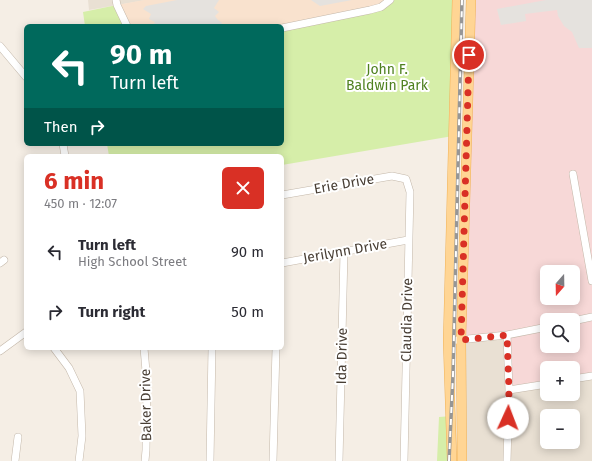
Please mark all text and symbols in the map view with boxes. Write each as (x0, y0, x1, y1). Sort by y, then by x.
text: 90 m (110, 38, 172, 71)
pin (452, 38, 486, 72)
icon: left (44, 40, 96, 92)
icon: arrive (458, 44, 480, 66)
park label: John F. Baldwin Park (346, 61, 429, 94)
text: Turn left (110, 72, 179, 94)
icon: right (86, 116, 108, 138)
text: Then (44, 118, 78, 136)
text: 6 min (44, 167, 104, 195)
button: close (222, 167, 264, 209)
street label: Erie Drive (313, 170, 375, 198)
text: 450 m · 12:07 (44, 196, 117, 211)
street label: Jerilynn Drive (302, 235, 388, 267)
text: Turn left (78, 236, 136, 254)
icon: left (44, 241, 66, 263)
text: 90 m (231, 243, 264, 261)
text: High School Street (78, 254, 187, 269)
north arrow (540, 265, 580, 305)
map controls (540, 265, 580, 449)
street label: Claudia Drive (398, 278, 416, 362)
icon: right (44, 301, 66, 323)
text: Turn right (78, 303, 145, 321)
text: 50 m (231, 303, 264, 321)
button: search (540, 313, 580, 353)
street label: Ida Drive (333, 328, 351, 384)
button: + (540, 361, 580, 401)
street label: Baker Drive (137, 368, 155, 442)
position arrow (487, 397, 529, 439)
button: − (540, 409, 580, 449)

